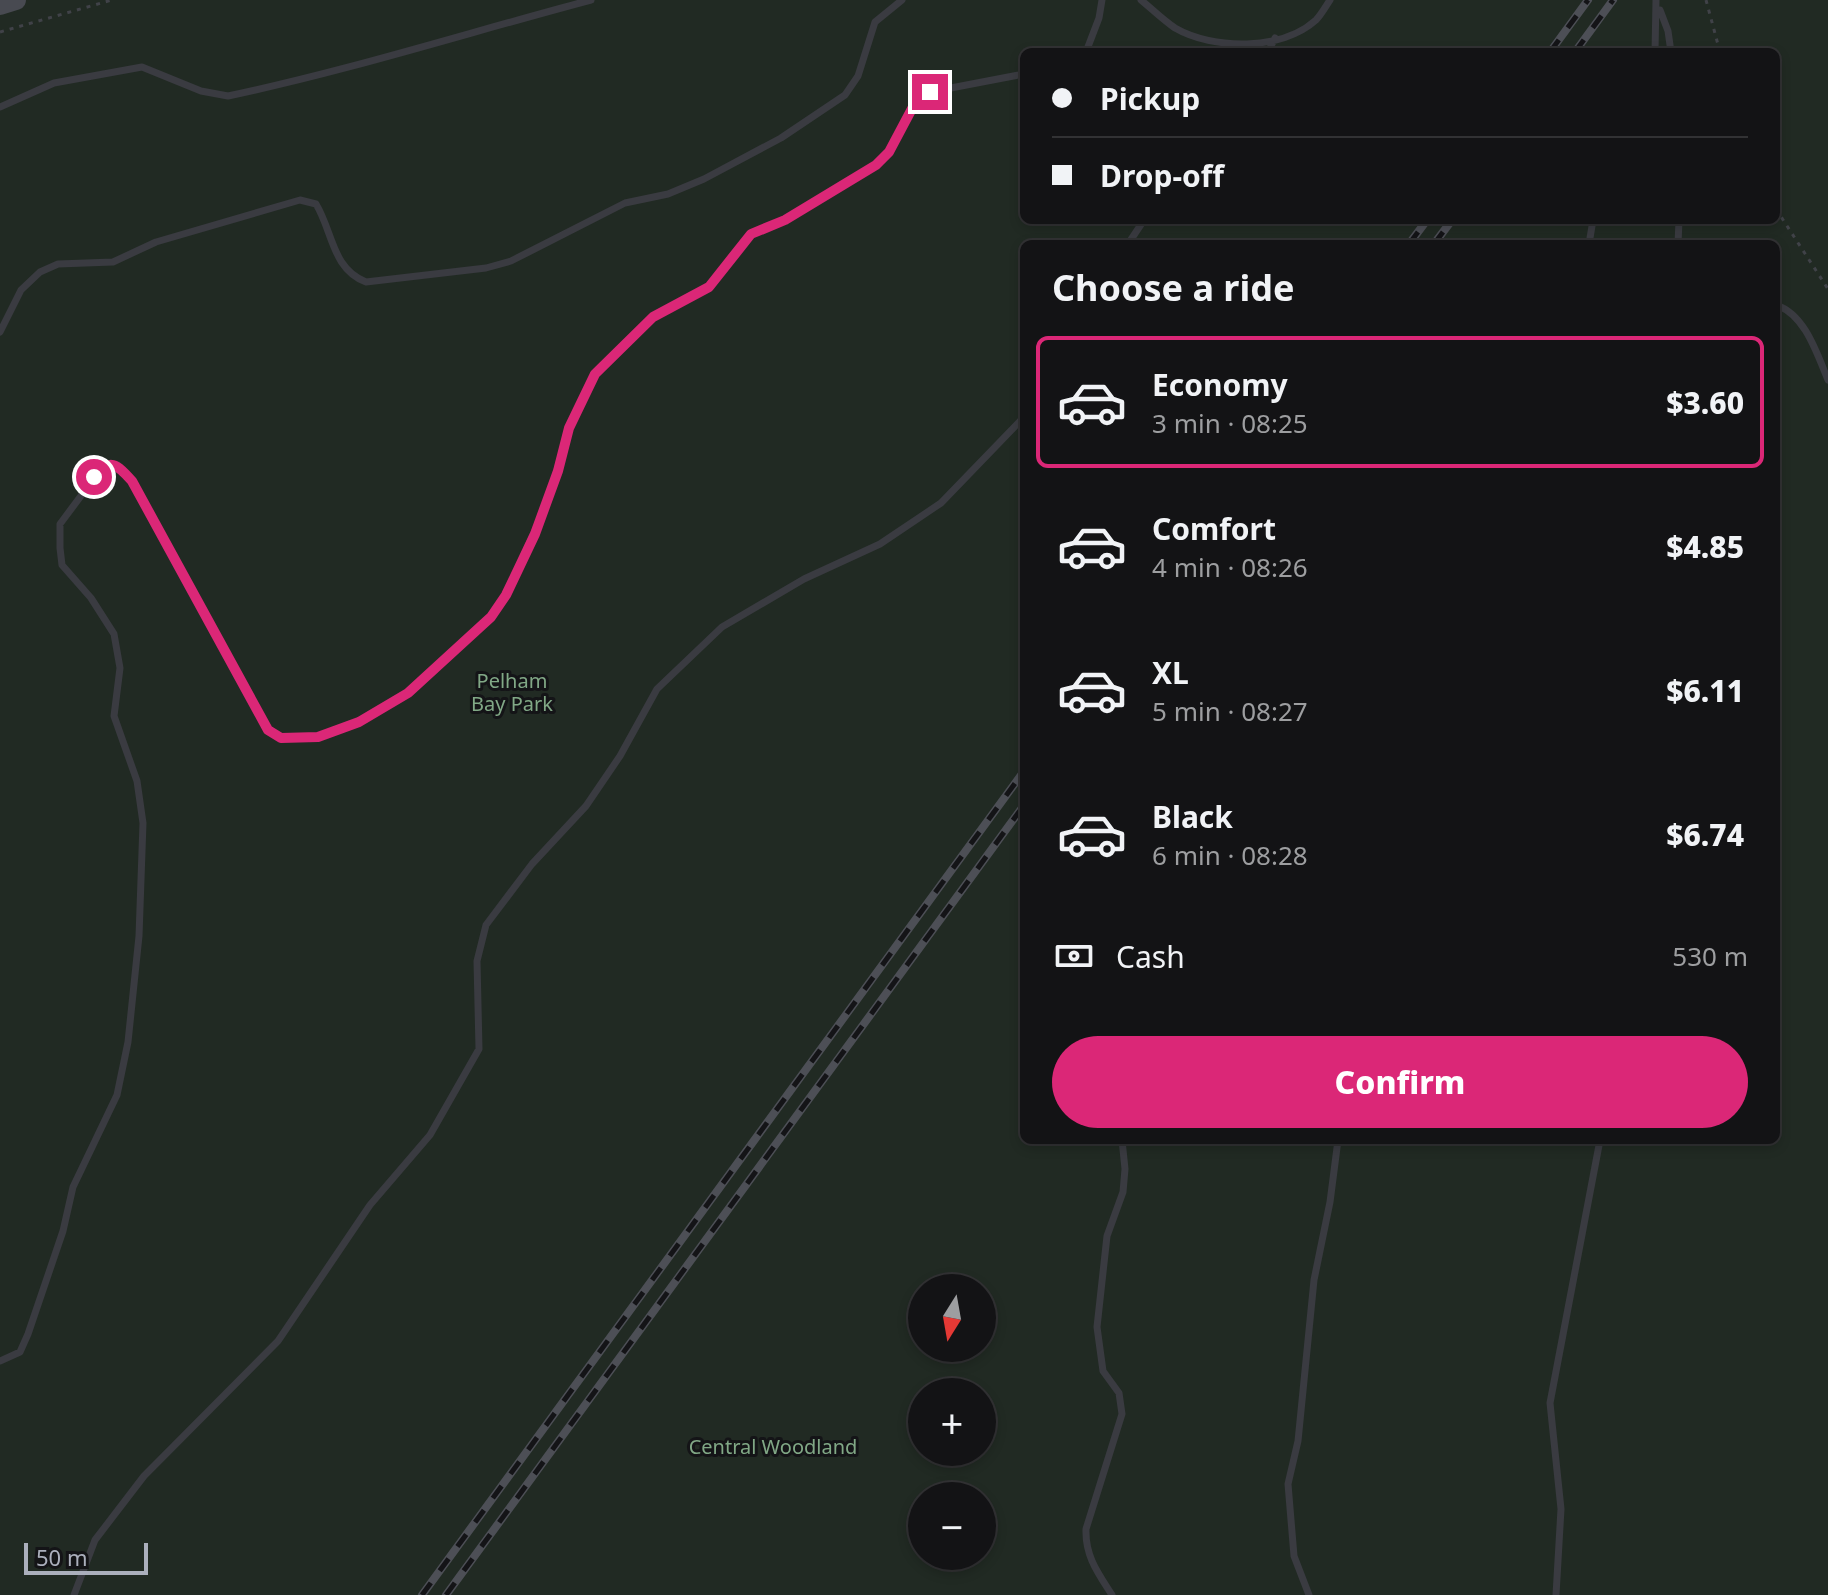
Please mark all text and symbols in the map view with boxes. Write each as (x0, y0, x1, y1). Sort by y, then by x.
route end (912, 74, 948, 110)
text: Pickup (1100, 78, 1200, 119)
text: Drop-off (1100, 155, 1224, 196)
text: Choose a ride (1052, 263, 1294, 312)
text: Economy (1152, 364, 1288, 405)
icon: car (1056, 366, 1128, 438)
text: $3.60 (1666, 382, 1744, 423)
text: 3 min · 08:25 (1152, 405, 1308, 441)
route start (76, 459, 112, 495)
text: Comfort (1152, 508, 1276, 549)
icon: car (1056, 510, 1128, 582)
text: $4.85 (1666, 526, 1744, 567)
text: 4 min · 08:26 (1152, 549, 1308, 585)
text: XL (1152, 652, 1189, 693)
icon: car (1056, 654, 1128, 726)
park label: Pelham Bay Park (471, 667, 553, 717)
text: $6.11 (1666, 670, 1744, 711)
text: 5 min · 08:27 (1152, 693, 1308, 729)
text: Black (1152, 796, 1233, 837)
icon: car (1056, 798, 1128, 870)
text: $6.74 (1666, 814, 1744, 855)
text: 6 min · 08:28 (1152, 837, 1308, 873)
icon: cash (1052, 934, 1096, 978)
text: Cash (1116, 936, 1185, 977)
text: 530 m (1672, 938, 1748, 974)
button: Confirm (1052, 1036, 1748, 1128)
north arrow (908, 1274, 996, 1362)
map controls (908, 1274, 996, 1570)
button: + (908, 1378, 996, 1466)
park label: Central Woodland (689, 1433, 857, 1460)
button: − (908, 1482, 996, 1570)
scale bar (24, 1539, 148, 1575)
text: 50 m (36, 1542, 87, 1572)

